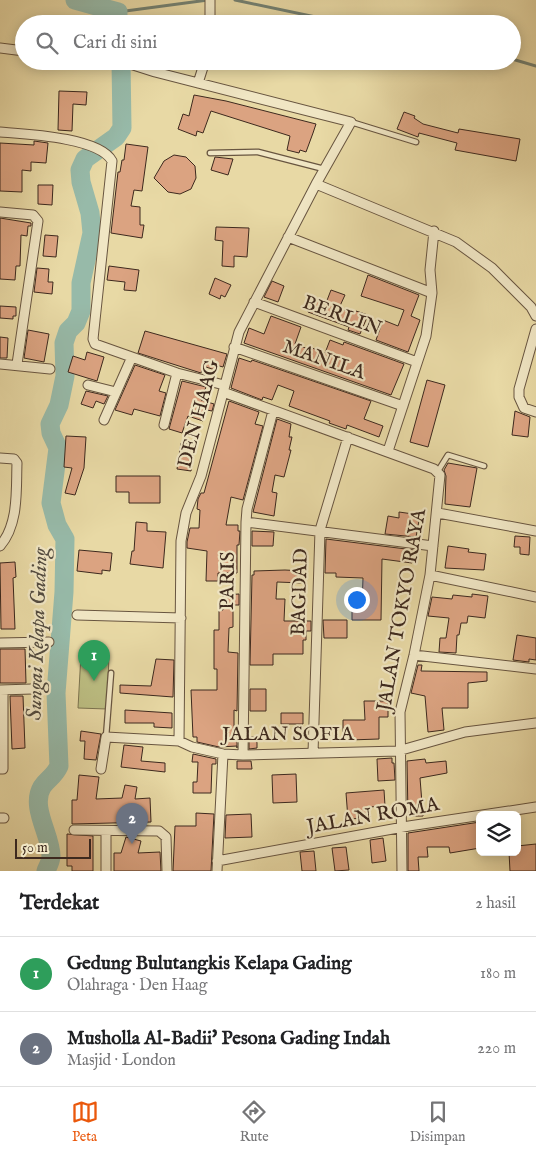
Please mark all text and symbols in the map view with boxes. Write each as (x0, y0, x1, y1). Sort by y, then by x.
search box (15, 15, 521, 70)
icon: search (33, 29, 61, 57)
text: Cari di sini (73, 31, 157, 55)
street label: BERLIN (299, 290, 385, 342)
street label: MANILA (279, 334, 369, 386)
street label: DEN HAAG (173, 357, 225, 471)
street label: JALAN TOKYO RAYA (372, 506, 432, 715)
water label: Sungai Kelapa Gading (21, 546, 55, 721)
street label: BAGDAD (286, 548, 314, 636)
street label: PARIS (215, 552, 241, 610)
your location (344, 587, 370, 613)
pin: 1 (78, 640, 110, 681)
street label: JALAN SOFIA (220, 722, 354, 747)
street label: JALAN ROMA (303, 792, 442, 840)
pin: 2 (116, 803, 148, 844)
map controls (476, 811, 521, 856)
button: layers (476, 811, 521, 856)
scale bar (15, 836, 91, 859)
text: 50 m (22, 839, 48, 857)
text: Terdekat (20, 890, 99, 917)
text: 2 hasil (475, 894, 516, 914)
text: Gedung Bulutangkis Kelapa Gading (67, 952, 352, 976)
text: 1 (33, 964, 39, 984)
text: 180 m (480, 964, 516, 984)
text: Olahraga · Den Haag (67, 976, 207, 996)
text: Musholla Al-Badii' Pesona Gading Indah (67, 1027, 390, 1051)
text: 2 (32, 1039, 40, 1059)
text: 220 m (477, 1039, 516, 1059)
text: Masjid · London (67, 1051, 176, 1071)
tab: Peta (71, 1098, 99, 1146)
tab: Rute (240, 1098, 269, 1146)
tab: Disimpan (410, 1098, 465, 1146)

